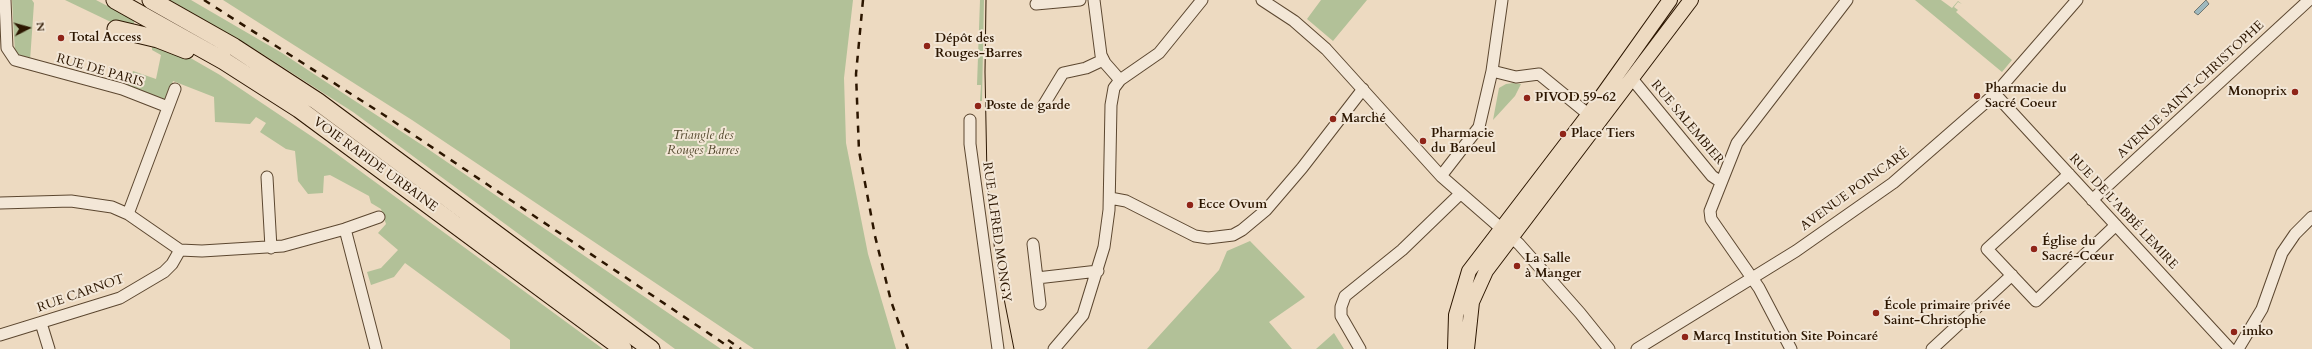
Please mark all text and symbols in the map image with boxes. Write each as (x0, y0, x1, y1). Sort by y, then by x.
north arrow (8, 8, 48, 48)
street label: AVENUE SAINT-CHRISTOPHE (2114, 18, 2268, 162)
text: N (32, 21, 48, 32)
place label: Total Access (69, 30, 141, 46)
place label: Dépôt des Rouges-Barres (935, 31, 1022, 62)
marker: Total Access (56, 33, 66, 43)
marker: Dépôt des Rouges-Barres (922, 41, 932, 51)
street label: RUE DE PARIS (55, 51, 145, 91)
street label: RUE SALEMBIER (1647, 78, 1727, 168)
place label: Pharmacie du Sacré Coeur (1985, 81, 2067, 112)
place label: Monoprix (2228, 84, 2287, 100)
marker: Monoprix (2290, 87, 2300, 97)
place label: PIVOD 59-62 (1535, 90, 1616, 106)
marker: Pharmacie du Sacré Coeur (1972, 91, 1982, 101)
marker: PIVOD 59-62 (1522, 93, 1532, 103)
place label: Poste de garde (986, 98, 1070, 114)
marker: Poste de garde (973, 101, 983, 111)
place label: Marché (1341, 111, 1386, 127)
street label: VOIE RAPIDE URBAINE (310, 114, 440, 216)
marker: Marché (1328, 114, 1338, 124)
place label: Pharmacie du Baroeul (1431, 126, 1496, 157)
place label: Place Tiers (1571, 126, 1635, 142)
park label: Triangle des Rouges Barres (667, 128, 739, 159)
marker: Place Tiers (1558, 129, 1568, 139)
marker: Pharmacie du Baroeul (1418, 136, 1428, 146)
street label: AVENUE POINCARÉ (1798, 145, 1912, 235)
street label: RUE DE L'ABBÉ LEMIRE (2065, 151, 2181, 273)
street label: RUE ALFRED MONGY (978, 161, 1014, 303)
place label: Ecce Ovum (1198, 197, 1267, 213)
marker: Ecce Ovum (1185, 200, 1195, 210)
place label: Église du Sacré-Cœur (2042, 234, 2114, 265)
marker: Église du Sacré-Cœur (2029, 244, 2039, 254)
place label: La Salle à Manger (1525, 251, 1581, 282)
marker: La Salle à Manger (1512, 261, 1522, 271)
street label: RUE CARNOT (35, 272, 127, 316)
place label: École primaire privée Saint-Christophe (1884, 298, 2011, 329)
marker: École primaire privée Saint-Christophe (1871, 308, 1881, 318)
place label: imko (2242, 324, 2273, 340)
marker: imko (2229, 327, 2239, 337)
place label: Marcq Institution Site Poincaré (1693, 329, 1878, 345)
marker: Marcq Institution Site Poincaré (1680, 332, 1690, 342)

